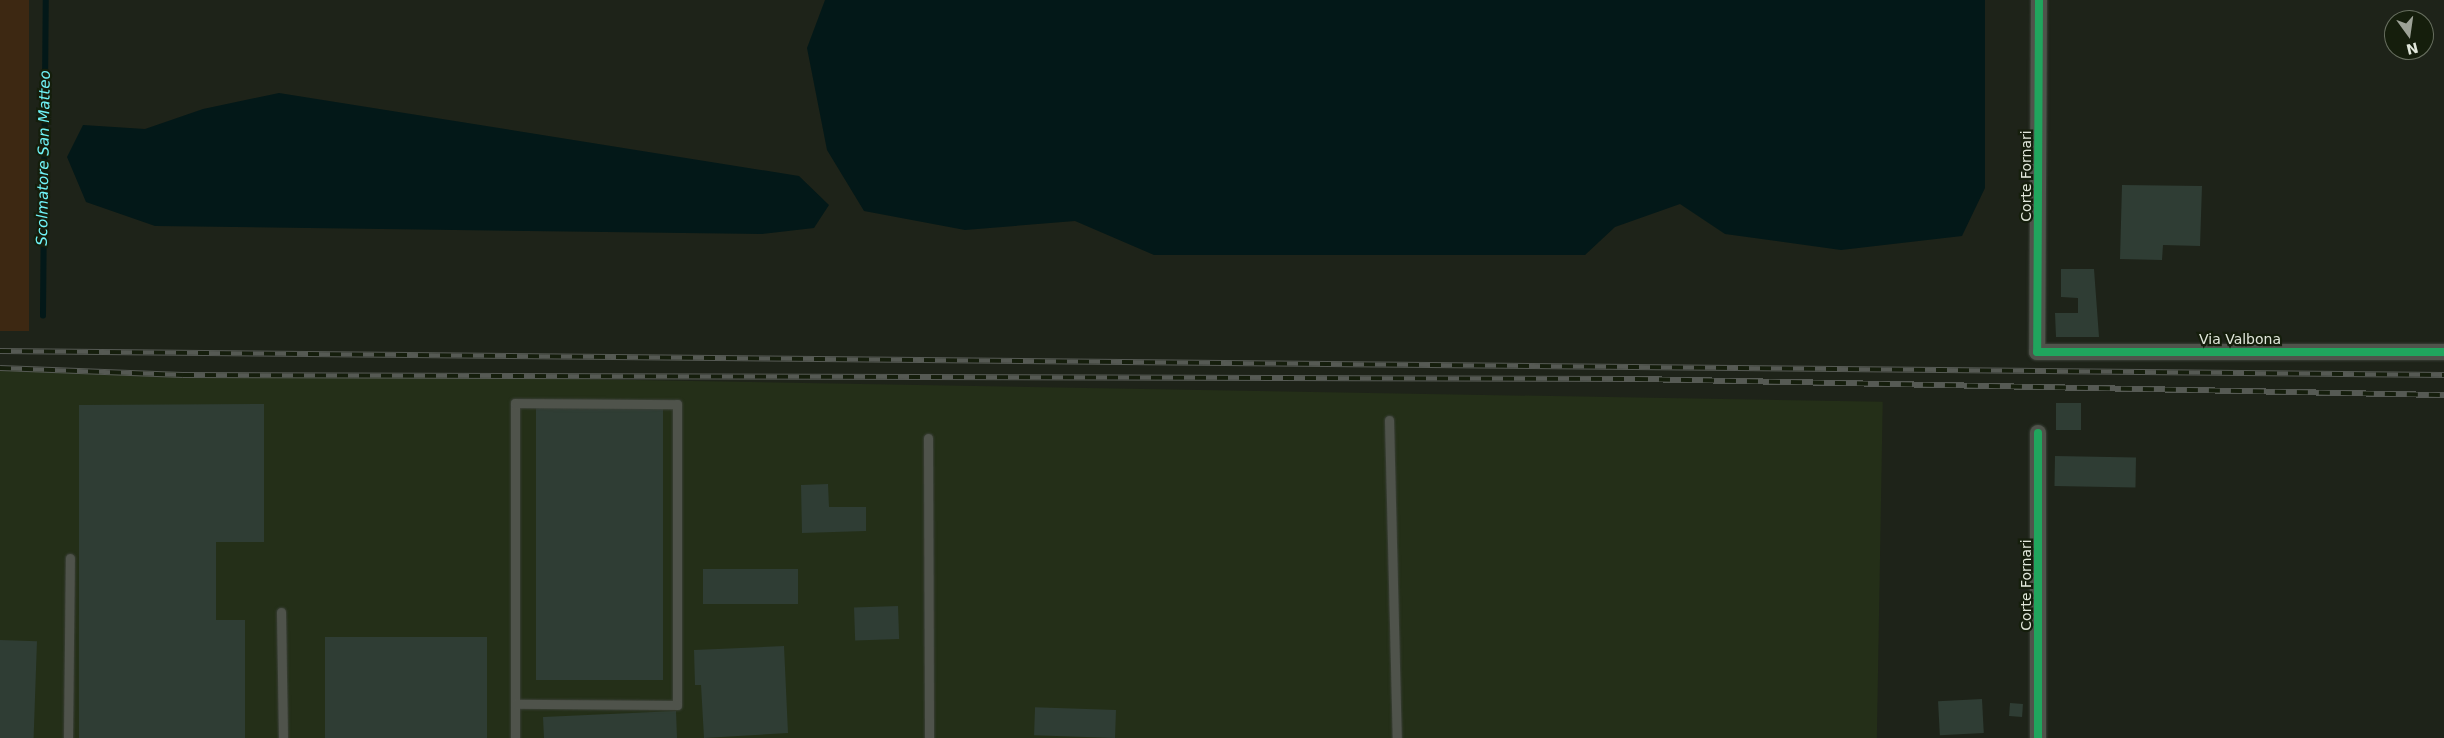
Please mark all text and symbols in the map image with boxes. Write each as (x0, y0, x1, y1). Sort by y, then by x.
north arrow (2384, 10, 2434, 60)
text: N (2405, 39, 2420, 58)
water label: Scolmatore San Matteo (33, 70, 55, 246)
street label: Corte Fornari (2018, 130, 2034, 222)
street label: Via Valbona (2199, 331, 2281, 347)
street label: Corte Fornari (2018, 539, 2034, 631)

